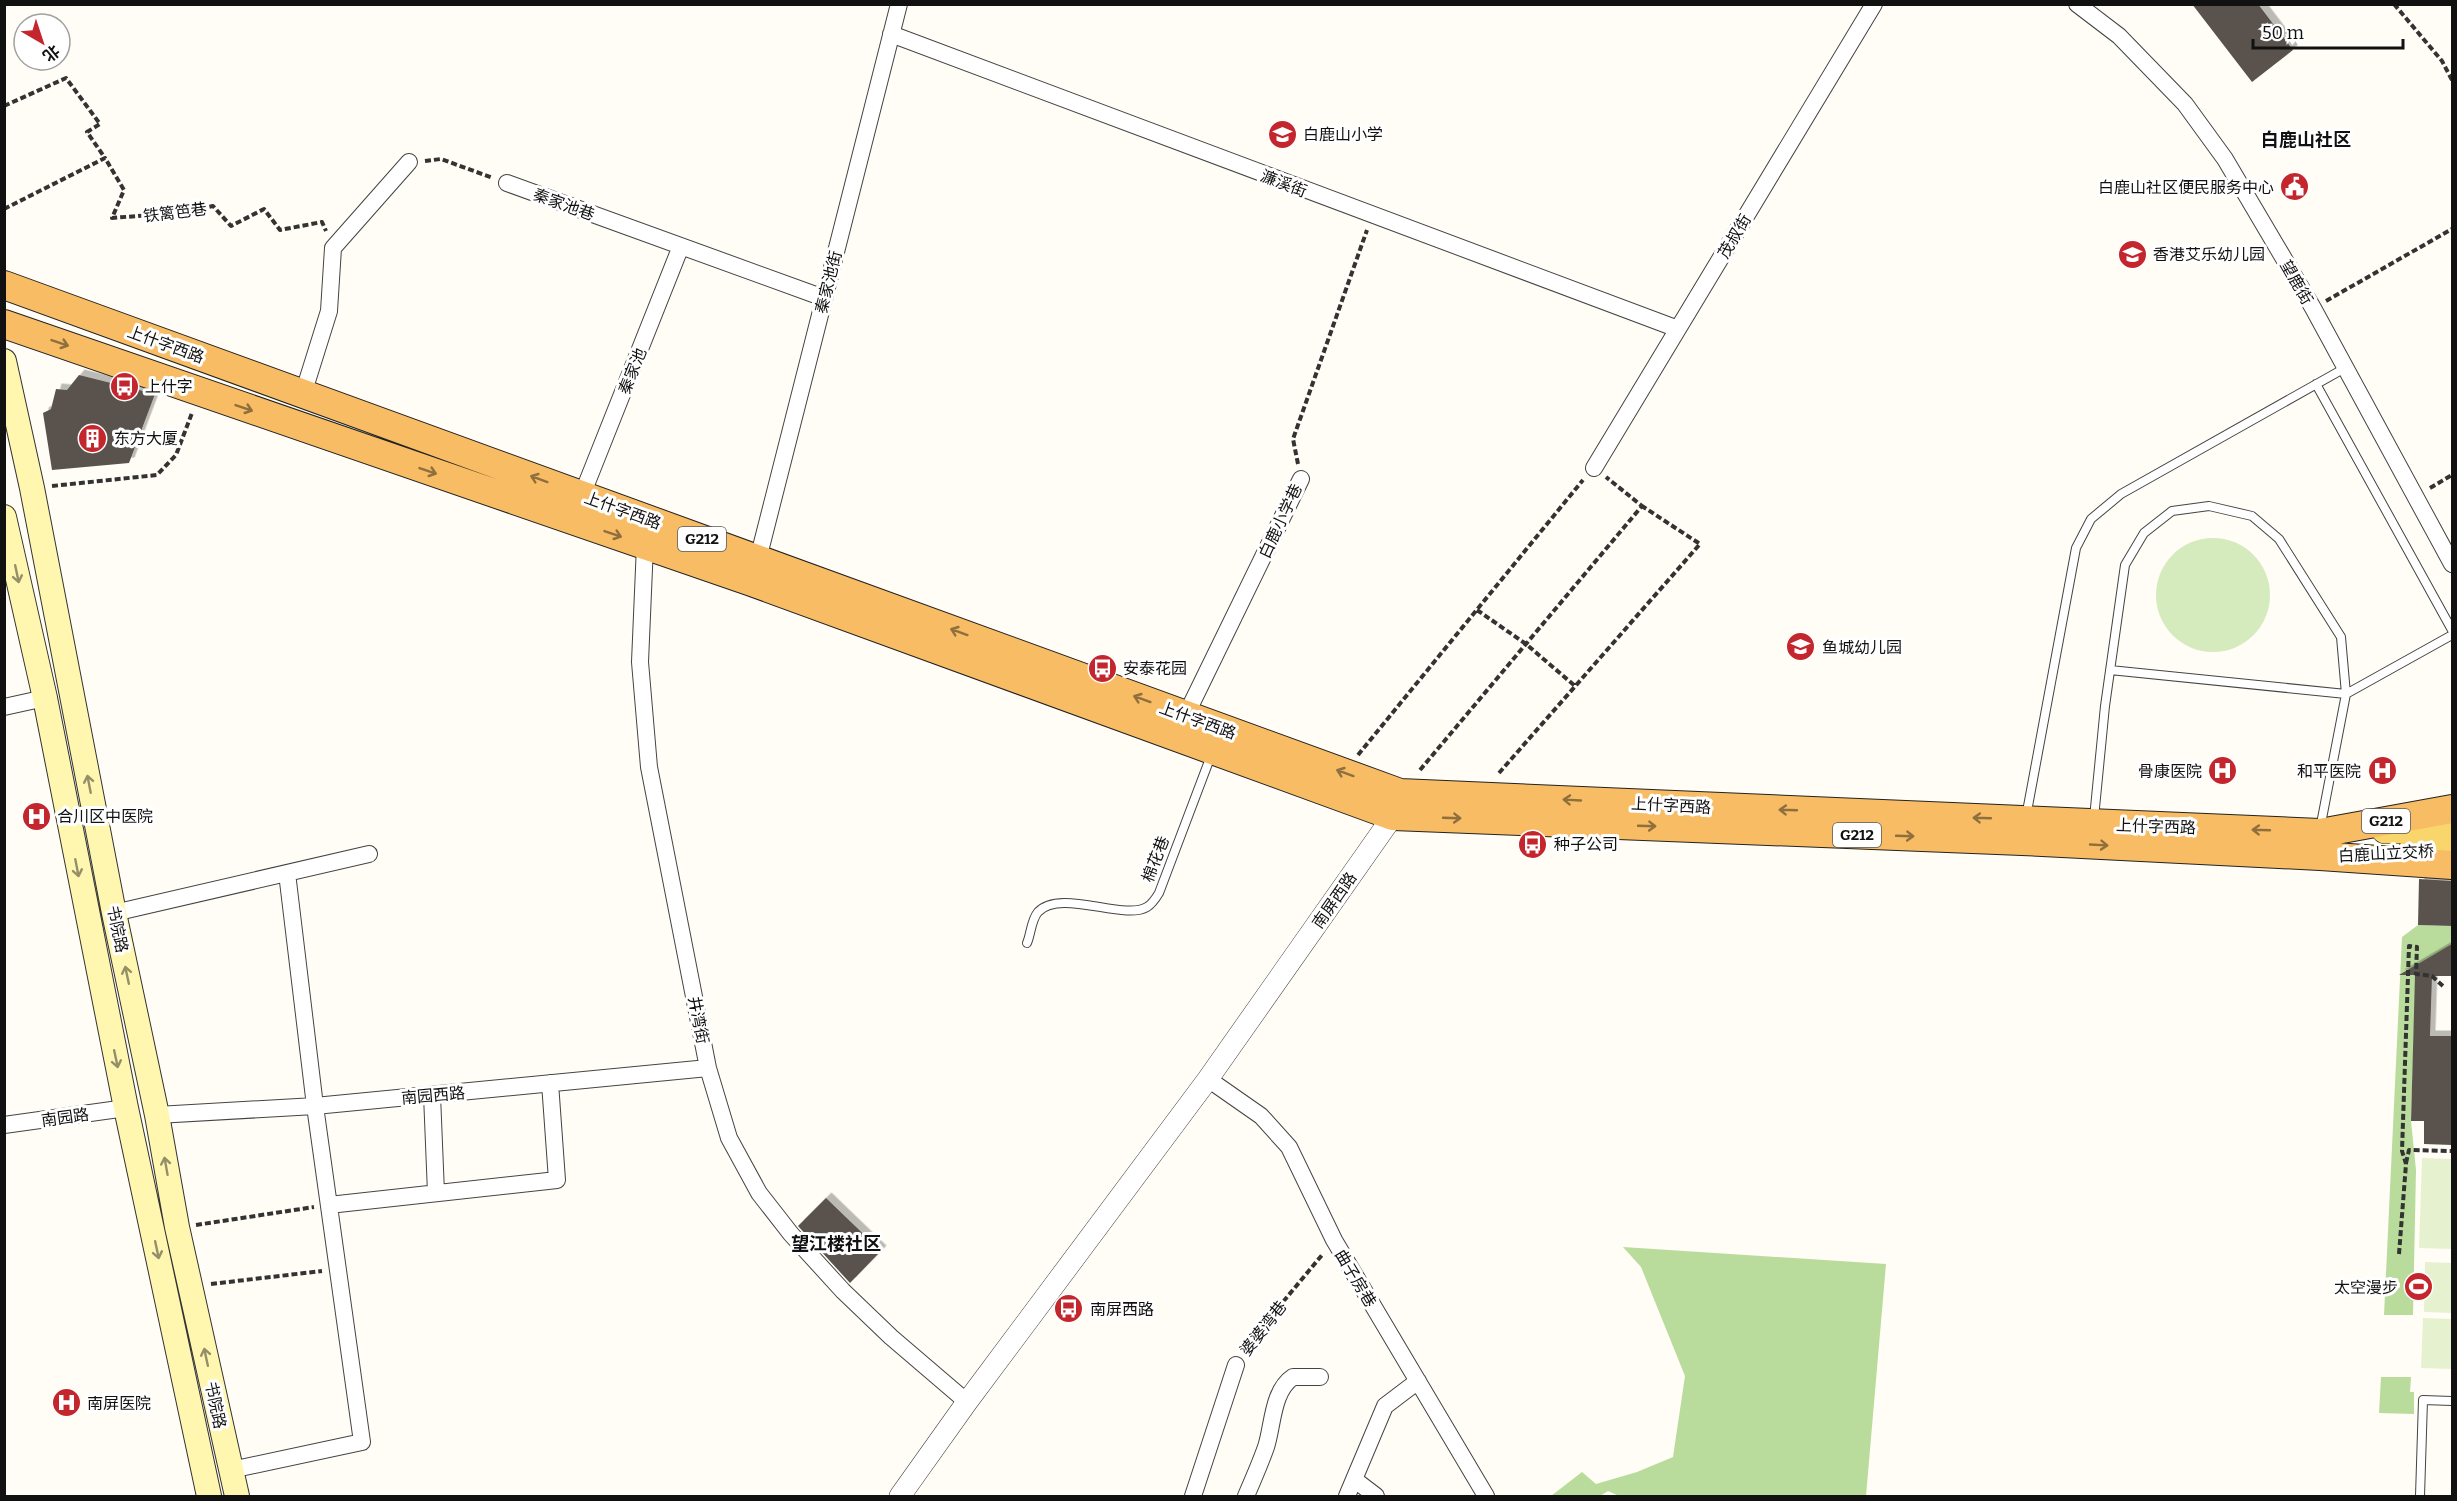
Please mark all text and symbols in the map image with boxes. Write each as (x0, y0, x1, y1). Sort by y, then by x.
north arrow (12, 12, 72, 72)
scale bar (2253, 12, 2403, 50)
text: 50 m (2262, 22, 2304, 44)
text: 北 (39, 41, 63, 66)
school or university icon: 白鹿山小学 (1266, 118, 1298, 150)
place label: 白鹿山小学 (1303, 125, 1383, 144)
district label: 白鹿山社区 (2261, 129, 2351, 151)
street label: 濂溪街 (1258, 166, 1310, 201)
public building icon: 白鹿山社区便民服务中心 (2279, 171, 2311, 203)
place label: 白鹿山社区便民服务中心 (2098, 178, 2274, 197)
street label: 秦家池巷 (531, 185, 597, 224)
street label: 铁篱笆巷 (142, 199, 208, 226)
street label: 茂叔街 (1714, 211, 1755, 262)
school or university icon: 香港艾乐幼儿园 (2116, 238, 2148, 270)
place label: 香港艾乐幼儿园 (2153, 245, 2265, 264)
street label: 秦家池街 (812, 249, 845, 315)
street label: 望鹿街 (2276, 257, 2317, 308)
street label: 上什字西路 (125, 322, 207, 367)
one-way arrow (50, 339, 69, 350)
street label: 秦家池 (615, 345, 650, 397)
bus stop icon: 上什字 (108, 370, 140, 402)
place label: 上什字 (145, 377, 193, 396)
one-way arrow (234, 403, 253, 414)
building icon: 东方大厦 (77, 422, 109, 454)
place label: 东方大厦 (114, 429, 178, 448)
one-way arrow (418, 466, 437, 477)
one-way arrow (530, 473, 548, 484)
street label: 白鹿小学巷 (1255, 481, 1306, 561)
street label: 上什字西路 (582, 488, 664, 533)
road number: G212 (678, 527, 726, 551)
one-way arrow (603, 530, 622, 541)
one-way arrow (12, 564, 23, 584)
one-way arrow (950, 626, 968, 637)
school or university icon: 鱼城幼儿园 (1785, 631, 1817, 663)
place label: 鱼城幼儿园 (1822, 638, 1902, 657)
bus stop icon: 安泰花园 (1086, 652, 1118, 684)
place label: 安泰花园 (1123, 659, 1187, 678)
one-way arrow (1133, 693, 1152, 704)
street label: 上什字西路 (1157, 698, 1239, 743)
hospital icon: 骨康医院 (2207, 755, 2239, 787)
hospital icon: 和平医院 (2366, 755, 2398, 787)
place label: 骨康医院 (2138, 762, 2202, 781)
place label: 和平医院 (2297, 762, 2361, 781)
one-way arrow (1336, 767, 1355, 778)
one-way arrow (83, 775, 94, 794)
street label: 上什字西路 (1631, 794, 1711, 817)
one-way arrow (1562, 795, 1582, 806)
hospital icon: 合川区中医院 (20, 800, 52, 832)
one-way arrow (1778, 804, 1798, 815)
place label: 合川区中医院 (57, 807, 153, 826)
road number: G212 (2362, 809, 2410, 833)
one-way arrow (1441, 812, 1461, 824)
one-way arrow (1973, 813, 1993, 824)
street label: 上什字西路 (2116, 816, 2196, 837)
one-way arrow (1636, 820, 1656, 831)
road number: G212 (1833, 823, 1881, 847)
one-way arrow (2252, 825, 2272, 836)
bus stop icon: 种子公司 (1517, 828, 1549, 860)
one-way arrow (1894, 831, 1914, 842)
street label: 棉花巷 (1138, 833, 1173, 885)
place label: 种子公司 (1554, 835, 1618, 854)
one-way arrow (2089, 840, 2109, 851)
street label: 白鹿山立交桥 (2338, 841, 2434, 865)
one-way arrow (72, 858, 83, 878)
street label: 南屏西路 (1308, 869, 1361, 932)
street label: 书院路 (103, 904, 132, 955)
one-way arrow (121, 966, 132, 986)
street label: 井湾街 (685, 995, 712, 1045)
one-way arrow (111, 1049, 122, 1069)
street label: 南园西路 (400, 1083, 466, 1108)
street label: 南园路 (40, 1105, 90, 1130)
one-way arrow (161, 1157, 172, 1177)
district label: 望江楼社区 (791, 1233, 881, 1255)
one-way arrow (152, 1240, 163, 1259)
street label: 曲子房巷 (1331, 1246, 1380, 1311)
sports icon: 太空漫步 (2403, 1271, 2435, 1303)
place label: 太空漫步 (2334, 1278, 2398, 1297)
bus stop icon: 南屏西路 (1053, 1293, 1085, 1325)
street label: 婆婆湾巷 (1236, 1297, 1291, 1359)
place label: 南屏西路 (1090, 1300, 1154, 1319)
one-way arrow (200, 1348, 211, 1368)
street label: 书院路 (201, 1380, 230, 1431)
hospital icon: 南屏医院 (50, 1387, 82, 1419)
place label: 南屏医院 (87, 1394, 151, 1413)

